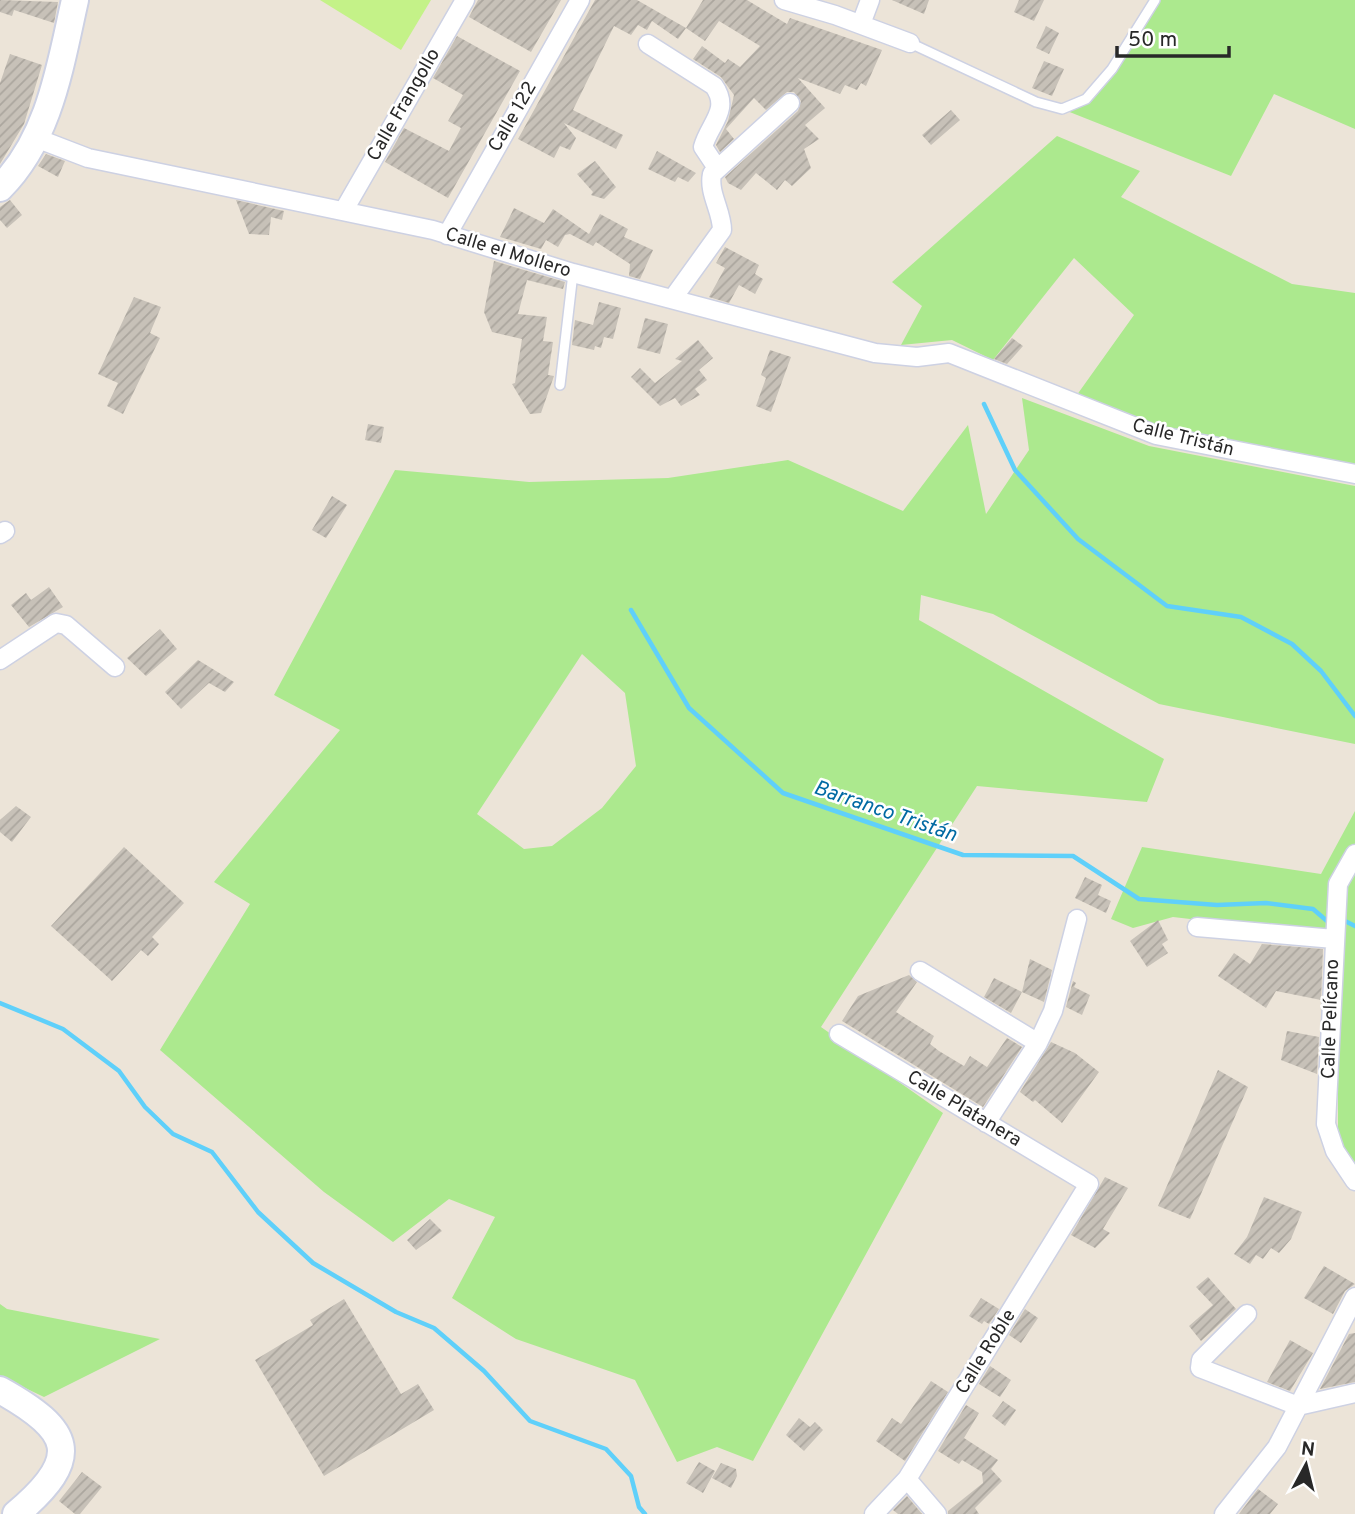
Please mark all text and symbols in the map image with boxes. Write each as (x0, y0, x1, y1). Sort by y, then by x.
scale bar (1117, 14, 1229, 58)
text: 50 m (1128, 27, 1177, 54)
street label: Calle Frangollo (362, 44, 446, 166)
street label: Calle 122 (483, 78, 543, 156)
street label: Calle el Mollero (442, 222, 574, 284)
street label: Calle Tristán (1129, 414, 1237, 462)
water label: Barranco Tristán (810, 775, 961, 849)
street label: Calle Pelícano (1317, 959, 1345, 1079)
street label: Calle Platanera (902, 1065, 1026, 1153)
street label: Calle Roble (950, 1305, 1022, 1399)
north arrow (1271, 1430, 1341, 1500)
text: N (1300, 1437, 1316, 1463)

